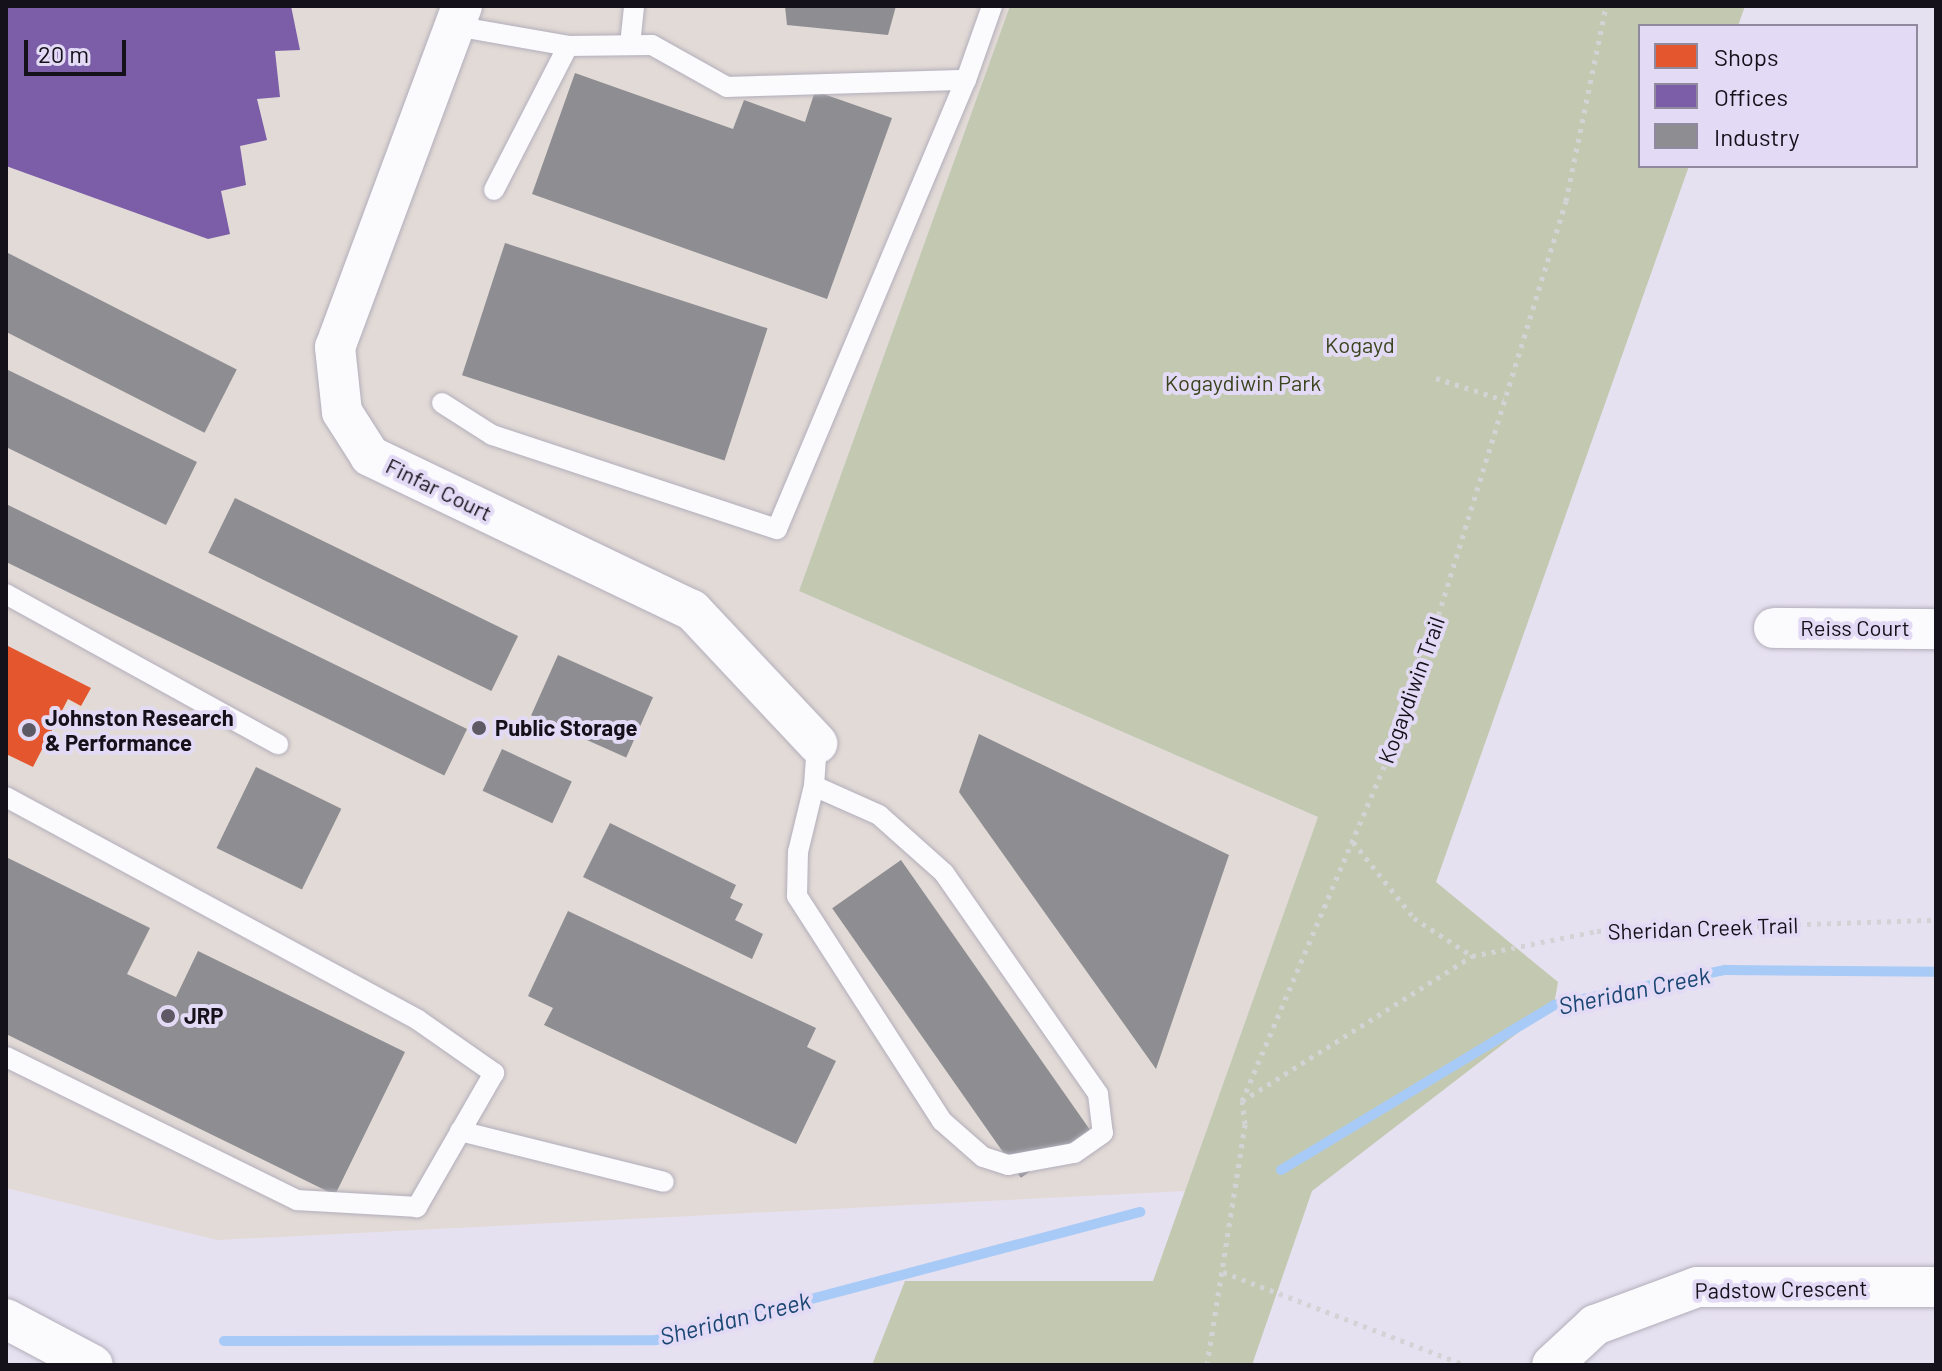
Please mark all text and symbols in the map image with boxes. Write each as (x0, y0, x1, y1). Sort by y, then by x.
scale bar (28, 24, 130, 74)
legend (1638, 24, 1918, 168)
text: 20 m (38, 39, 89, 68)
text: Shops (1714, 42, 1779, 71)
text: Offices (1714, 82, 1788, 111)
text: Industry (1714, 122, 1800, 151)
park label: Kogayd (1325, 332, 1395, 358)
park label: Kogaydiwin Park (1165, 370, 1321, 396)
street label: Finfar Court (382, 452, 496, 526)
street label: Kogaydiwin Trail (1372, 613, 1450, 767)
street label: Reiss Court (1800, 615, 1910, 641)
place label: Johnston Research & Performance (45, 704, 234, 756)
place label: Public Storage (495, 715, 637, 741)
marker: Public Storage (470, 719, 488, 737)
marker: Johnston Research & Performance (20, 721, 38, 739)
street label: Sheridan Creek Trail (1607, 911, 1799, 945)
water label: Sheridan Creek (1555, 960, 1713, 1020)
place label: JRP (184, 1003, 223, 1029)
marker: JRP (159, 1007, 177, 1025)
street label: Padstow Crescent (1694, 1274, 1868, 1304)
water label: Sheridan Creek (657, 1285, 813, 1351)

